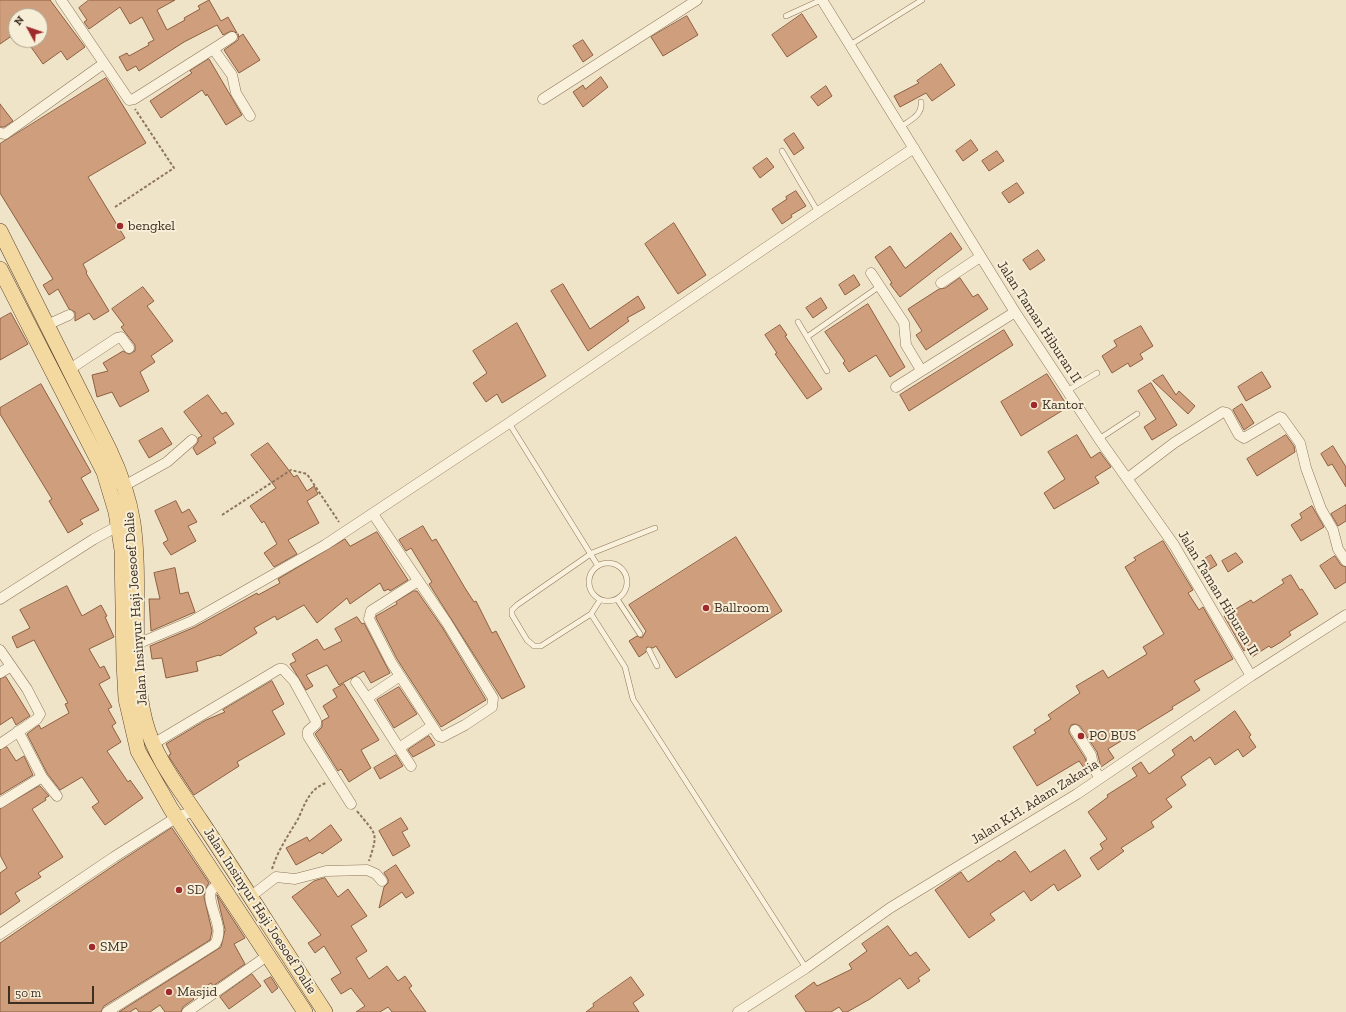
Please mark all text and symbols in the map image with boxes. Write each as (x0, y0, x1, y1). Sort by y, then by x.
north arrow (8, 8, 48, 48)
text: N (12, 13, 27, 28)
place label: bengkel (128, 218, 175, 234)
marker: bengkel (115, 221, 125, 231)
street label: Jalan Taman Hiburan II (993, 258, 1085, 386)
place label: Kantor (1042, 397, 1084, 413)
marker: Kantor (1029, 400, 1039, 410)
street label: Jalan Insinyur Haji Joesoef Dalie (121, 511, 151, 707)
street label: Jalan Taman Hiburan II (1174, 528, 1262, 658)
place label: Ballroom (714, 600, 769, 616)
marker: Ballroom (701, 603, 711, 613)
place label: PO BUS (1089, 728, 1136, 744)
marker: PO BUS (1076, 731, 1086, 741)
street label: Jalan K.H. Adam Zakaria (968, 756, 1102, 848)
street label: Jalan Insinyur Haji Joesoef Dalie (200, 825, 320, 997)
place label: SD (187, 882, 204, 898)
marker: SD (174, 885, 184, 895)
place label: SMP (100, 939, 128, 955)
marker: SMP (87, 942, 97, 952)
scale bar (10, 978, 96, 1004)
place label: Masjid (177, 984, 217, 1000)
text: 50 m (15, 986, 41, 1000)
marker: Masjid (164, 987, 174, 997)

